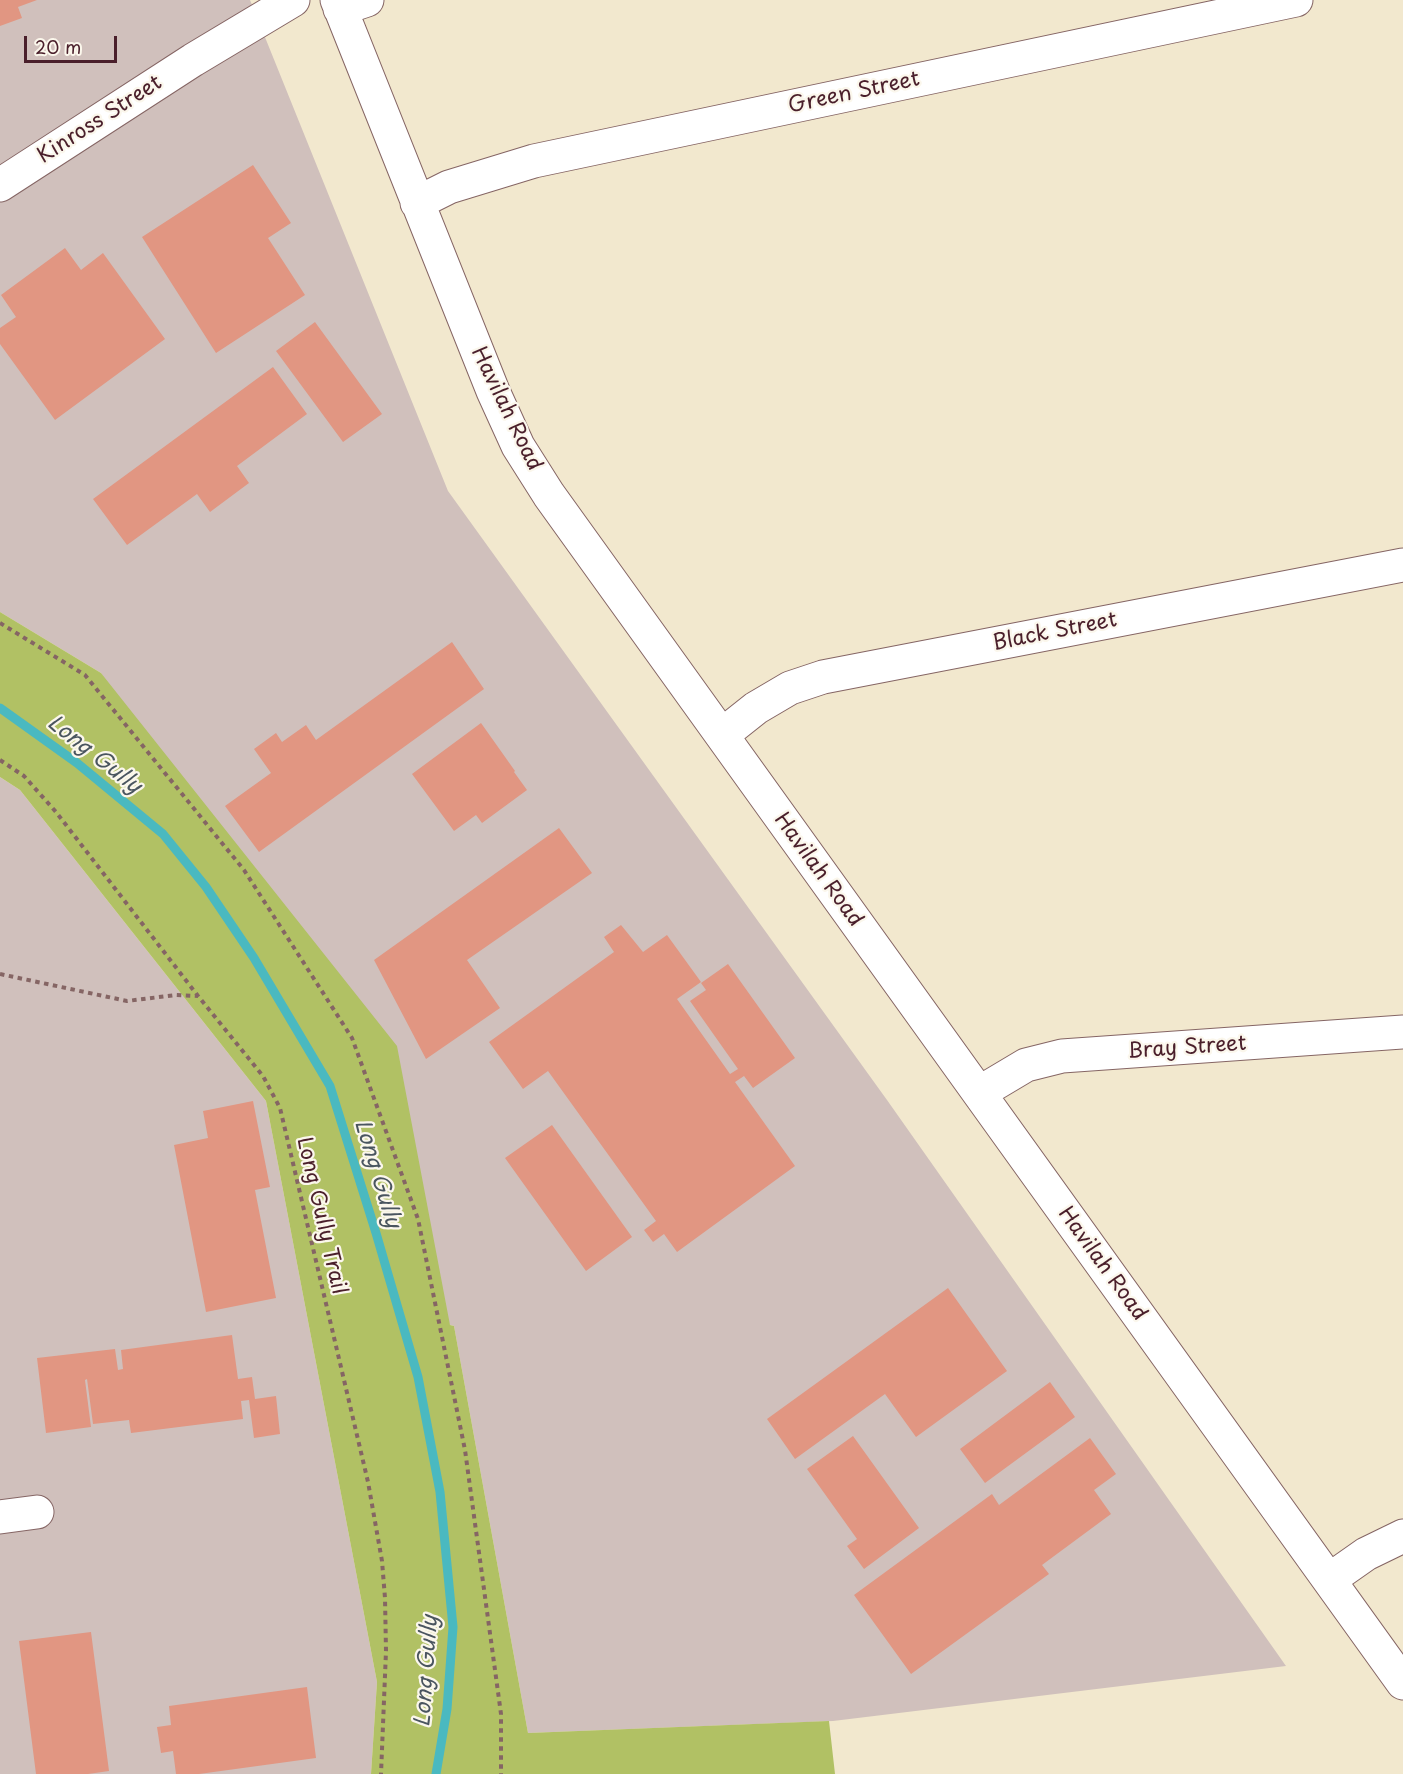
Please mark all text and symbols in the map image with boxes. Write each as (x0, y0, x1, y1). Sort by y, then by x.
scale bar (27, 24, 120, 62)
text: 20 m (35, 33, 81, 60)
street label: Green Street (786, 67, 922, 119)
street label: Kinross Street (33, 70, 167, 170)
street label: Havilah Road (465, 343, 547, 475)
street label: Black Street (991, 608, 1119, 656)
water label: Long Gully (42, 710, 146, 800)
street label: Havilah Road (768, 808, 868, 932)
street label: Bray Street (1127, 1031, 1247, 1065)
water label: Long Gully (348, 1117, 406, 1231)
street label: Long Gully Trail (291, 1135, 351, 1297)
street label: Havilah Road (1052, 1202, 1152, 1326)
water label: Long Gully (410, 1614, 444, 1728)

